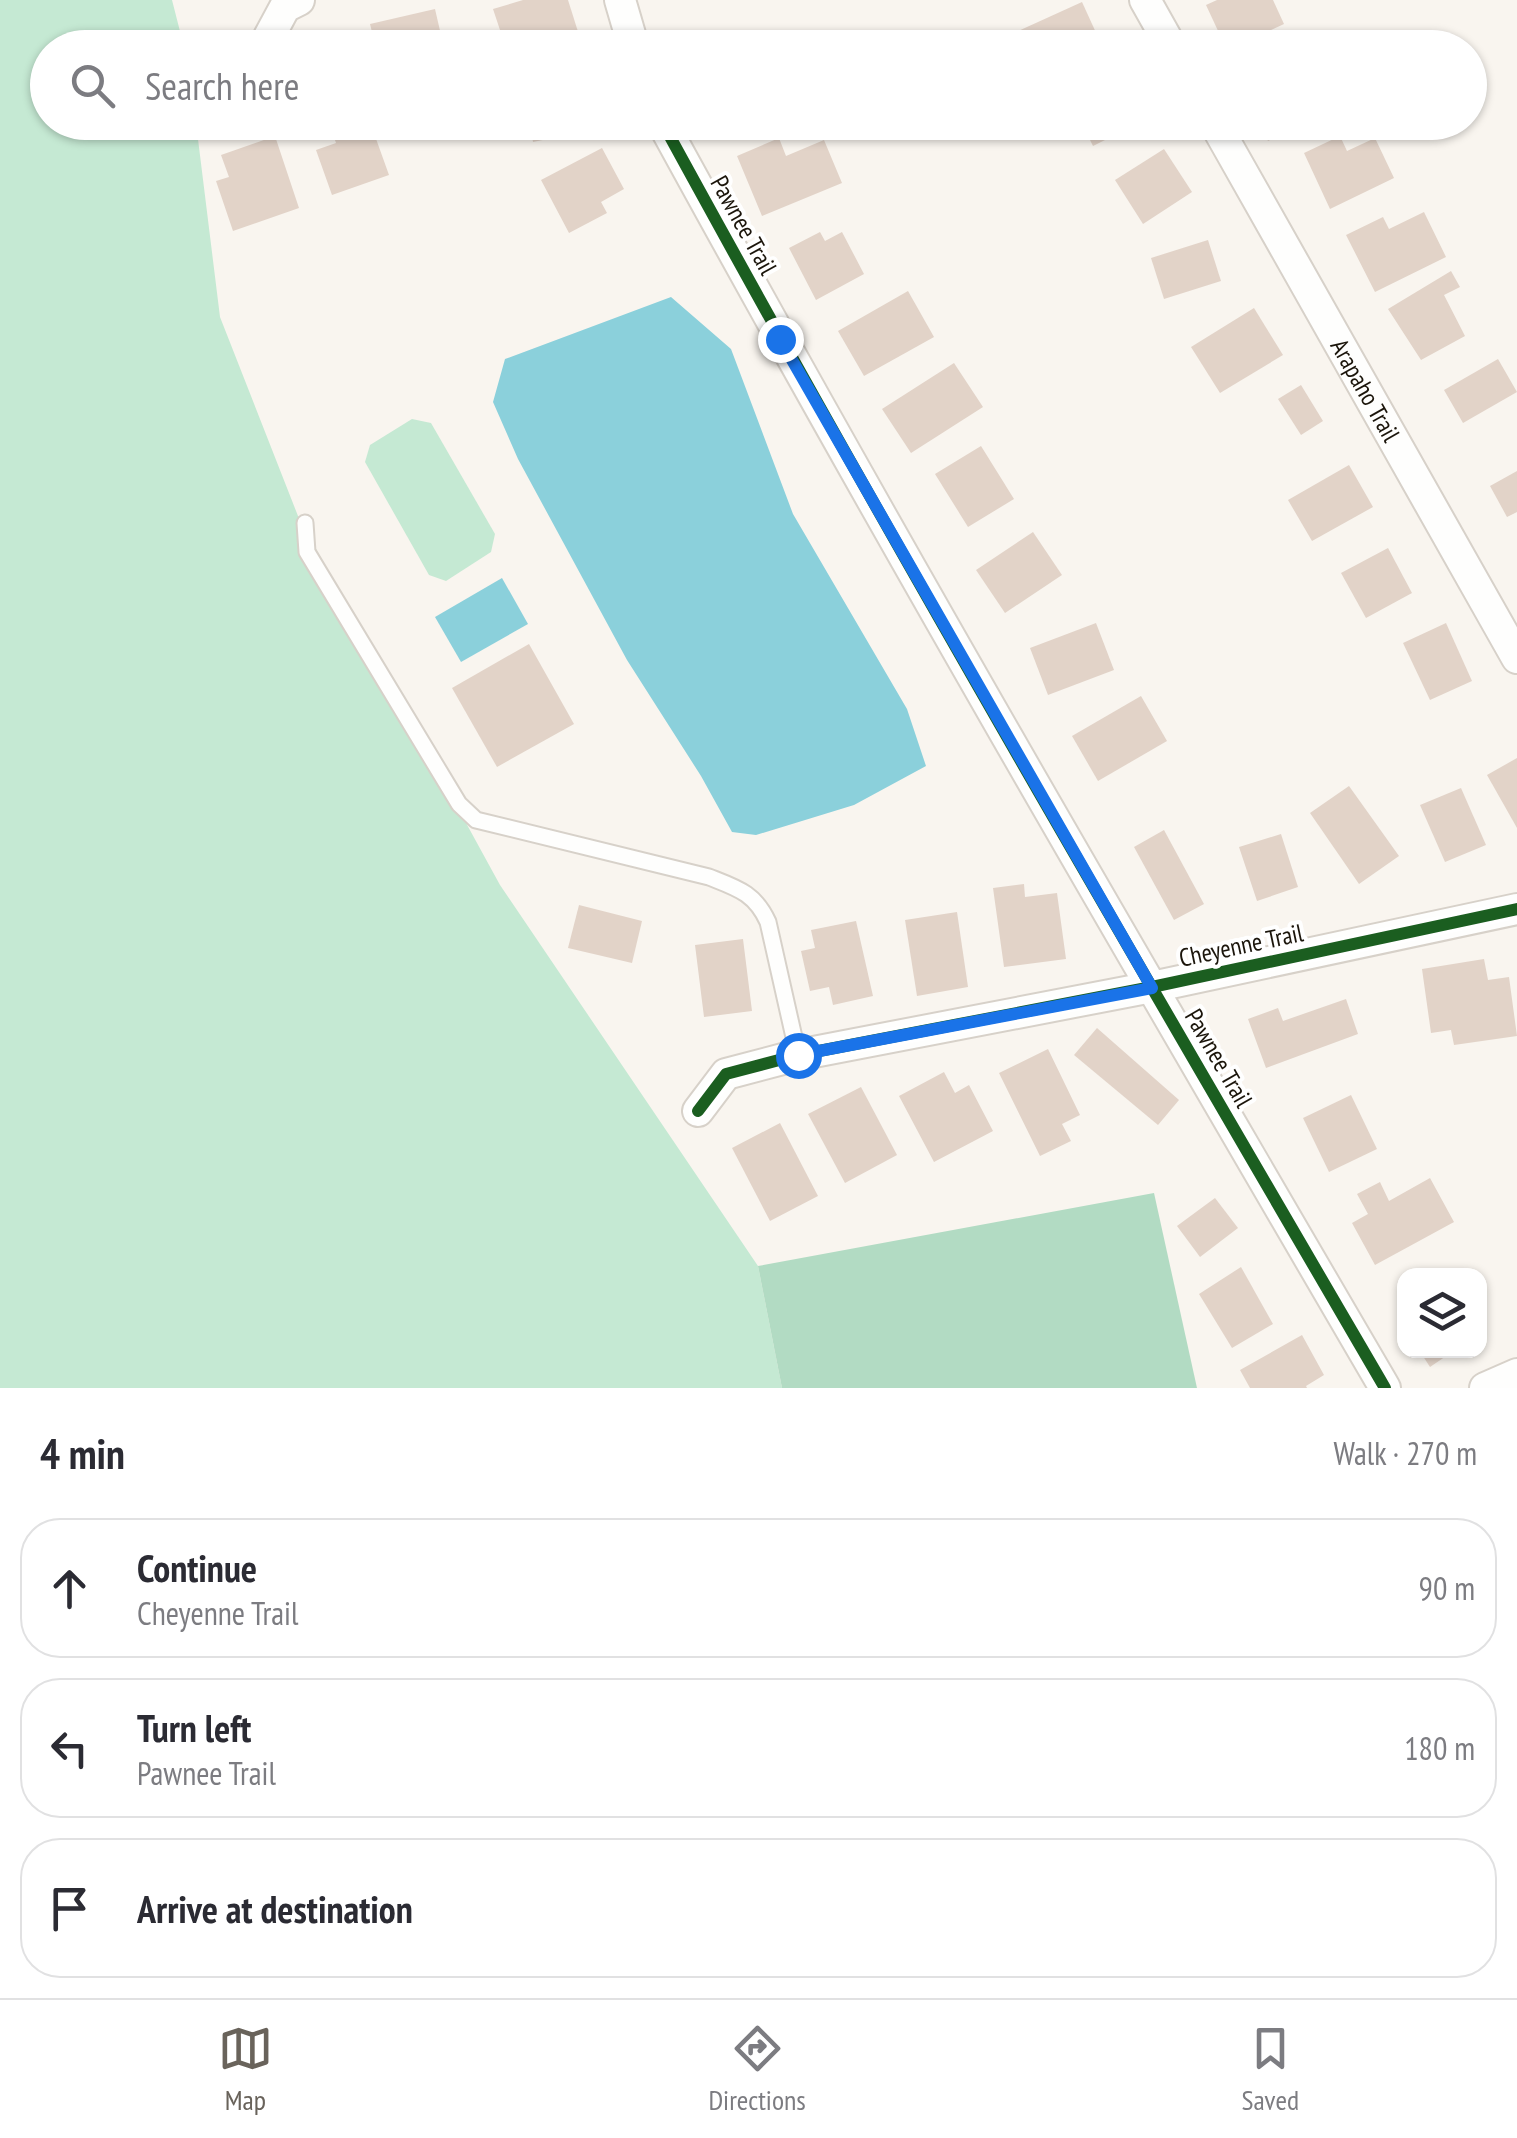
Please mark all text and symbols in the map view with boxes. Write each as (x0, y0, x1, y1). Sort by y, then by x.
search box (30, 30, 1487, 140)
icon: search (65, 58, 120, 113)
text: Search here (145, 61, 299, 110)
street label: Pawnee Trail (704, 170, 784, 280)
route end (758, 317, 804, 363)
street label: Arapaho Trail (1324, 333, 1407, 447)
street label: Cheyenne Trail (1176, 916, 1306, 974)
street label: Pawnee Trail (1178, 1003, 1260, 1113)
route start (776, 1033, 822, 1079)
map controls (1397, 1268, 1487, 1358)
button: layers (1397, 1268, 1487, 1358)
text: 4 min (40, 1426, 125, 1481)
text: Walk · 270 m (1333, 1432, 1477, 1474)
text: Continue (137, 1543, 257, 1592)
icon: ahead (42, 1561, 97, 1616)
text: 90 m (1419, 1567, 1475, 1609)
text: Cheyenne Trail (137, 1592, 298, 1634)
text: Turn left (137, 1703, 251, 1752)
icon: left (42, 1721, 97, 1776)
text: 180 m (1404, 1727, 1475, 1769)
text: Pawnee Trail (137, 1752, 276, 1794)
icon: arrive (42, 1881, 97, 1936)
text: Arrive at destination (137, 1884, 413, 1933)
tab: Map (218, 2021, 273, 2118)
tab: Directions (708, 2021, 806, 2118)
tab: Saved (1241, 2021, 1299, 2118)

